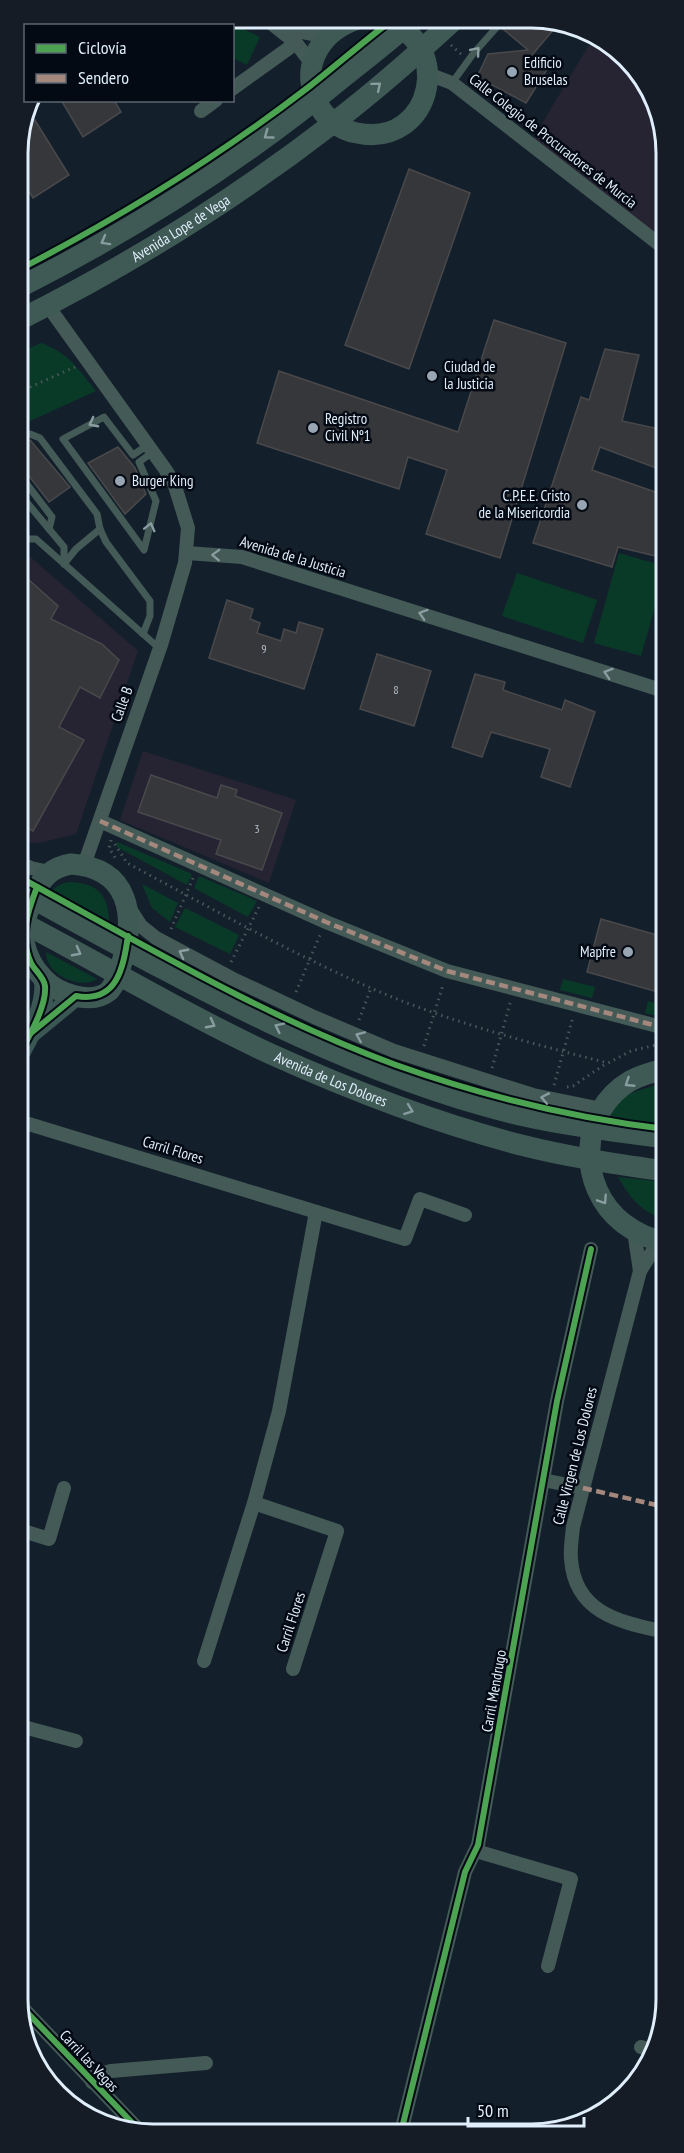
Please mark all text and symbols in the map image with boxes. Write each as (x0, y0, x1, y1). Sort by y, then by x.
legend (24, 24, 234, 102)
text: Ciclovía (78, 36, 126, 59)
one-way arrow (469, 47, 480, 58)
place label: Edificio Bruselas (524, 53, 568, 89)
marker: Edificio Bruselas (505, 65, 519, 79)
text: Sendero (78, 66, 129, 89)
street label: Calle Colegio de Procuradores de Murcia (466, 69, 641, 212)
one-way arrow (370, 83, 381, 94)
one-way arrow (264, 128, 275, 139)
street label: Avenida Lope de Vega (128, 190, 233, 266)
one-way arrow (101, 234, 111, 245)
place label: Ciudad de la Justicia (444, 357, 496, 393)
marker: Ciudad de la Justicia (425, 369, 439, 383)
place label: Registro Civil Nº1 (325, 409, 371, 445)
one-way arrow (88, 416, 99, 427)
marker: Registro Civil Nº1 (306, 421, 320, 435)
place label: Burger King (132, 471, 193, 490)
marker: Burger King (113, 474, 127, 488)
place label: C.P.E.E. Cristo de la Misericordia (479, 486, 570, 522)
marker: C.P.E.E. Cristo de la Misericordia (575, 498, 589, 512)
one-way arrow (143, 522, 155, 532)
street label: Avenida de la Justicia (238, 531, 348, 582)
one-way arrow (211, 548, 220, 561)
one-way arrow (418, 609, 429, 621)
house number: 9 (261, 641, 267, 656)
one-way arrow (603, 668, 614, 680)
house number: 8 (393, 682, 399, 697)
street label: Calle B (106, 684, 137, 724)
house number: 3 (254, 821, 260, 836)
place label: Mapfre (580, 942, 616, 961)
one-way arrow (70, 945, 81, 956)
marker: Mapfre (621, 945, 635, 959)
one-way arrow (179, 949, 190, 960)
one-way arrow (205, 1016, 216, 1028)
one-way arrow (274, 1023, 285, 1035)
one-way arrow (355, 1031, 366, 1043)
street label: Avenida de Los Dolores (272, 1047, 390, 1110)
one-way arrow (625, 1075, 636, 1086)
one-way arrow (540, 1092, 550, 1105)
one-way arrow (403, 1103, 414, 1115)
street label: Carril Flores (141, 1131, 206, 1168)
one-way arrow (595, 1194, 607, 1204)
street label: Calle Virgen de Los Dolores (548, 1385, 601, 1527)
street label: Carril Flores (272, 1589, 309, 1654)
street label: Carril Mendrugo (477, 1648, 510, 1734)
street label: Carril las Vegas (56, 2026, 123, 2096)
scale bar (468, 2090, 584, 2128)
text: 50 m (477, 2099, 509, 2122)

